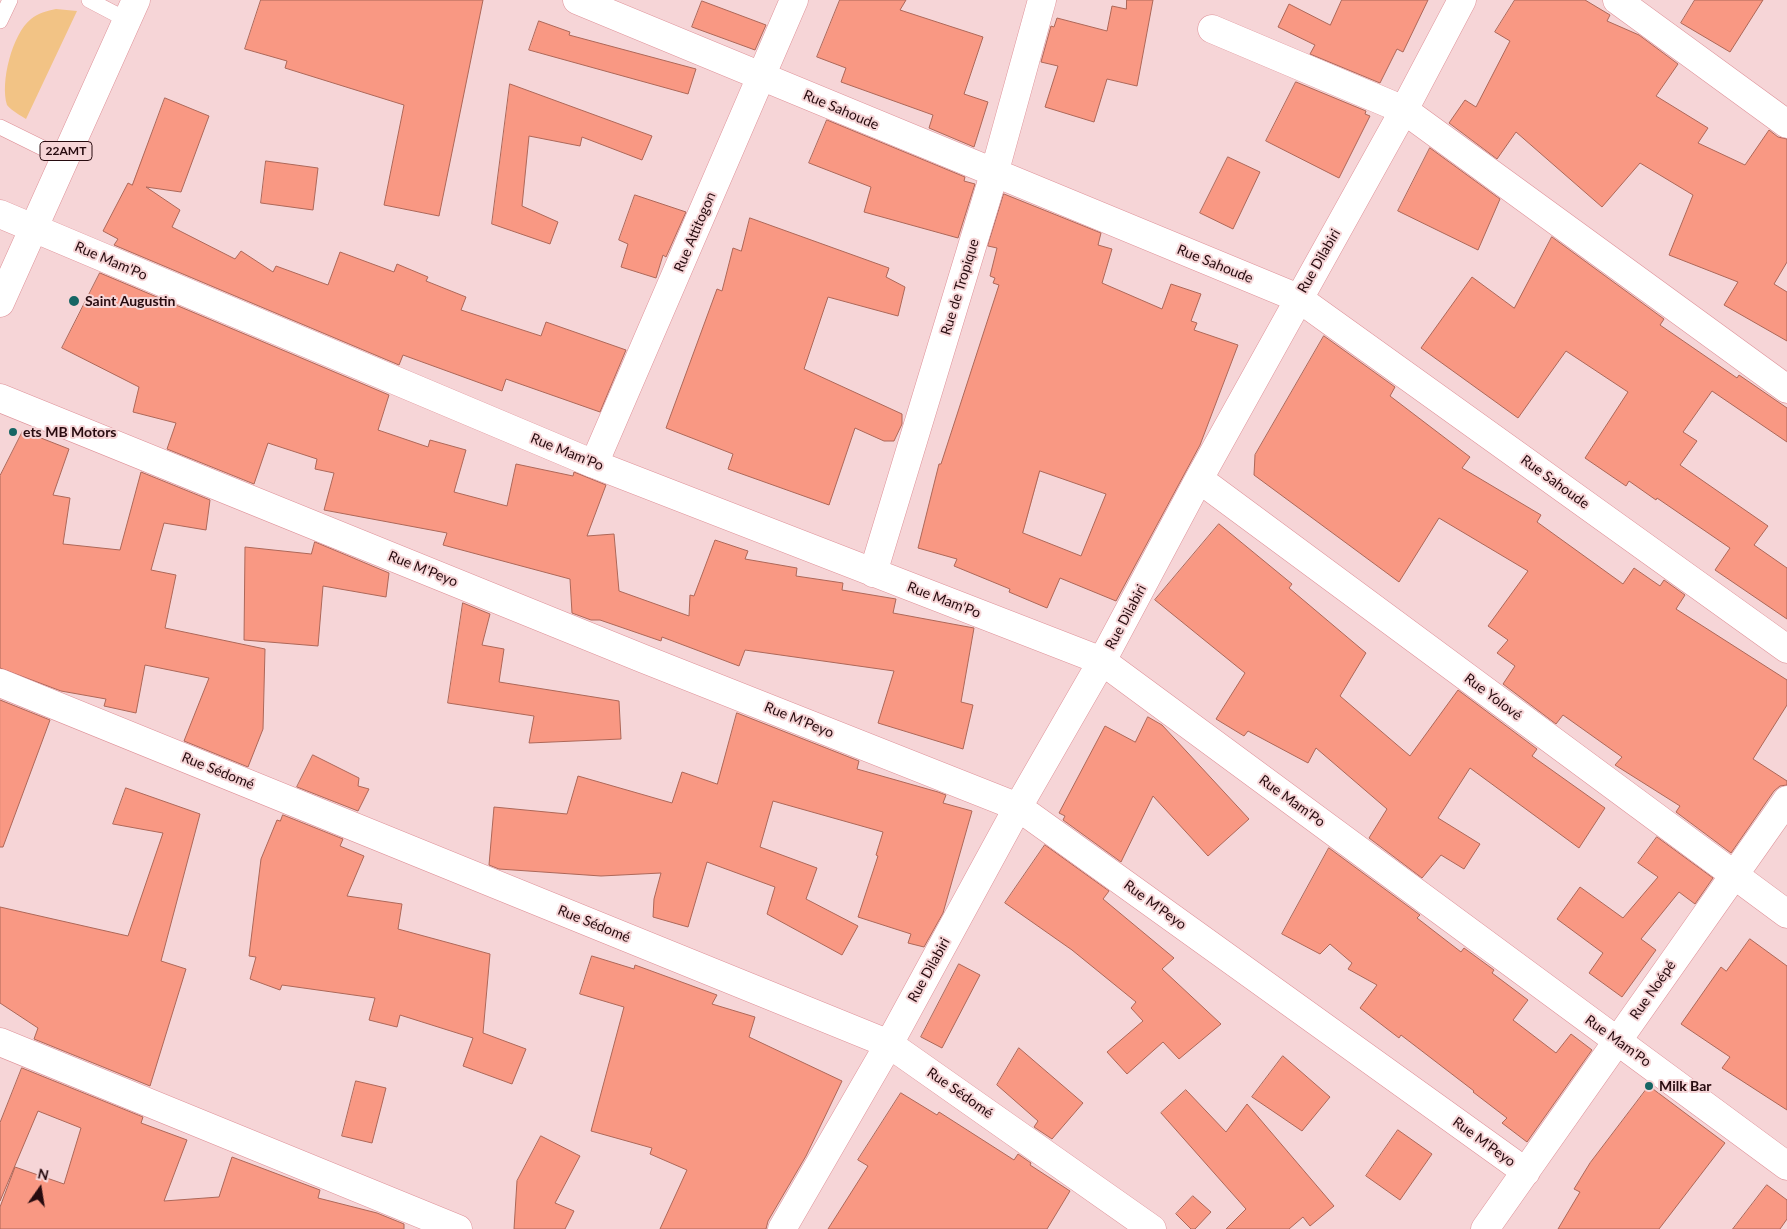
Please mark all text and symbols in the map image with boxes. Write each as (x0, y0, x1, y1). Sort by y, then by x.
street label: Rue Sahoude (801, 87, 881, 133)
road number: 22AMT (40, 142, 92, 160)
street label: Rue Attitogon (671, 190, 719, 274)
street label: Rue Dilabiri (1294, 226, 1344, 296)
street label: Rue de Tropique (937, 237, 983, 337)
street label: Rue Mam'Po (72, 238, 150, 284)
street label: Rue Sahoude (1175, 241, 1255, 287)
place label: Saint Augustin (85, 293, 175, 309)
marker: Saint Augustin (67, 294, 81, 308)
place label: ets MB Motors (23, 424, 116, 440)
marker: ets MB Motors (7, 426, 19, 438)
street label: Rue Mam'Po (528, 430, 606, 474)
street label: Rue Sahoude (1517, 452, 1593, 512)
street label: Rue M'Peyo (386, 547, 460, 591)
street label: Rue Mam'Po (905, 578, 983, 622)
street label: Rue Dilabiri (1102, 582, 1150, 652)
street label: Rue Yolové (1461, 670, 1525, 724)
street label: Rue M'Peyo (762, 698, 836, 742)
street label: Rue Sédomé (179, 749, 257, 793)
street label: Rue Mam'Po (1256, 772, 1328, 830)
street label: Rue M'Peyo (1120, 877, 1190, 933)
street label: Rue Sédomé (555, 902, 633, 946)
street label: Rue Dilabiri (904, 935, 954, 1005)
street label: Rue Noépé (1627, 957, 1679, 1023)
street label: Rue Mam'Po (1582, 1012, 1654, 1070)
street label: Rue Sédomé (924, 1064, 996, 1122)
place label: Milk Bar (1659, 1078, 1711, 1094)
marker: Milk Bar (1643, 1080, 1655, 1092)
street label: Rue M'Peyo (1449, 1114, 1519, 1170)
north arrow (15, 1164, 65, 1214)
text: N (36, 1164, 51, 1183)

